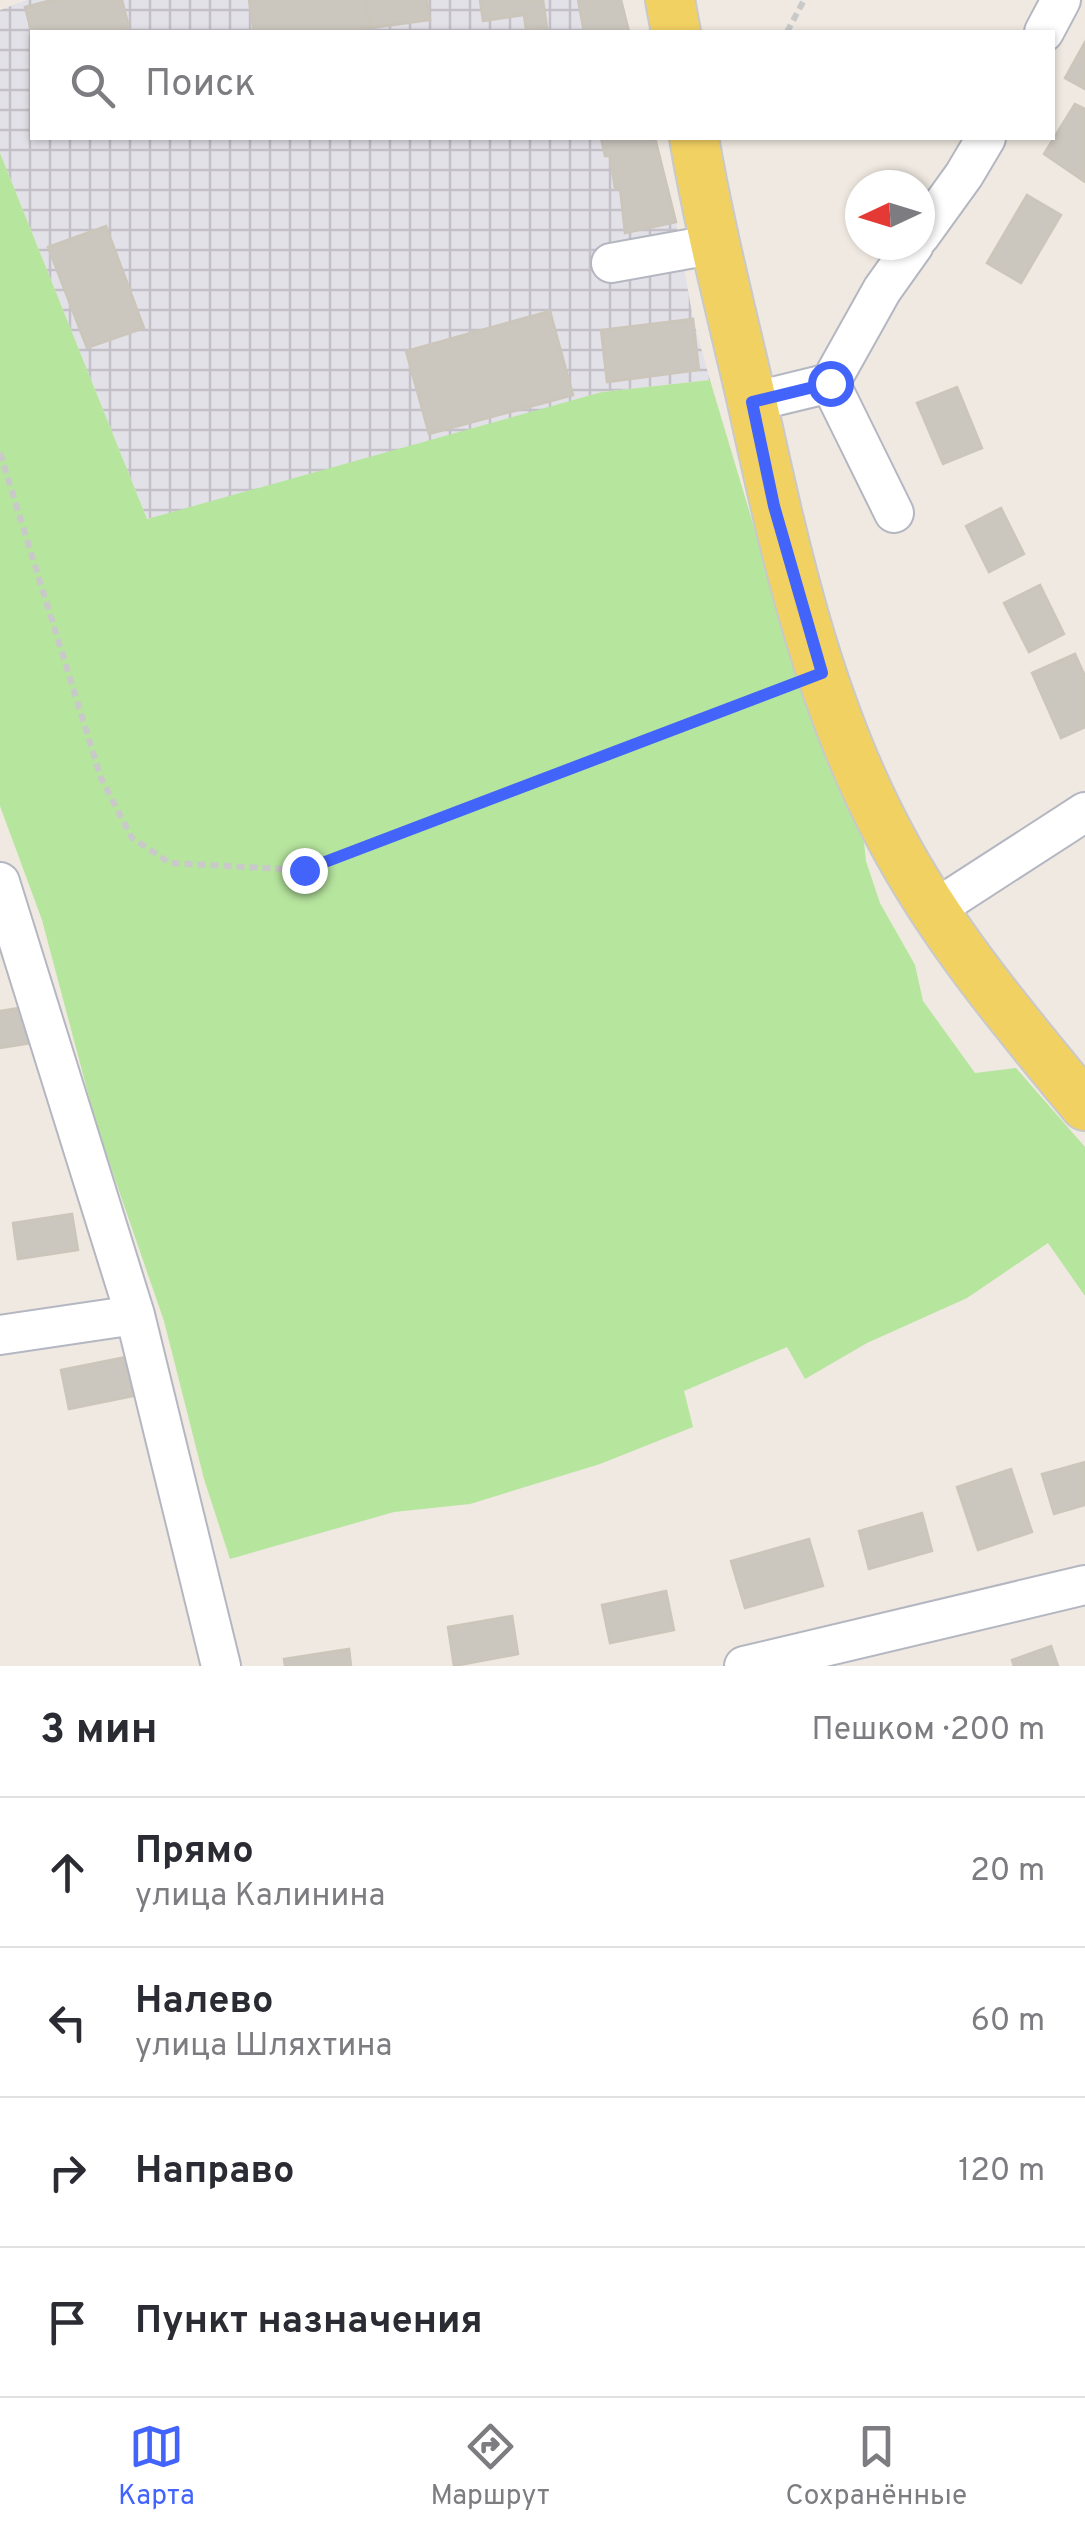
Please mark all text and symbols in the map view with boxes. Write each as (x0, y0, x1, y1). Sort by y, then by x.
search box (30, 30, 1055, 140)
icon: search (65, 58, 120, 113)
text: Поиск (145, 61, 256, 110)
north arrow (845, 170, 935, 260)
route start (808, 361, 854, 407)
route end (282, 848, 328, 894)
text: 3 мин (40, 1705, 158, 1758)
text: Пешком · 200 m (812, 1711, 1045, 1751)
text: Прямо (135, 1828, 254, 1877)
icon: ahead (40, 1845, 95, 1900)
text: 20 m (970, 1852, 1045, 1892)
text: улица Калинина (135, 1877, 385, 1917)
text: Налево (135, 1978, 274, 2027)
icon: left (40, 1995, 95, 2050)
text: 60 m (971, 2002, 1045, 2042)
text: улица Шляхтина (135, 2027, 392, 2067)
icon: right (40, 2145, 95, 2200)
text: Направо (135, 2148, 295, 2197)
text: 120 m (958, 2152, 1045, 2192)
icon: arrive (40, 2295, 95, 2350)
text: Пункт назначения (135, 2298, 483, 2347)
tab: Карта (118, 2419, 195, 2515)
tab: Маршрут (430, 2419, 550, 2515)
tab: Сохранённые (785, 2419, 967, 2515)

